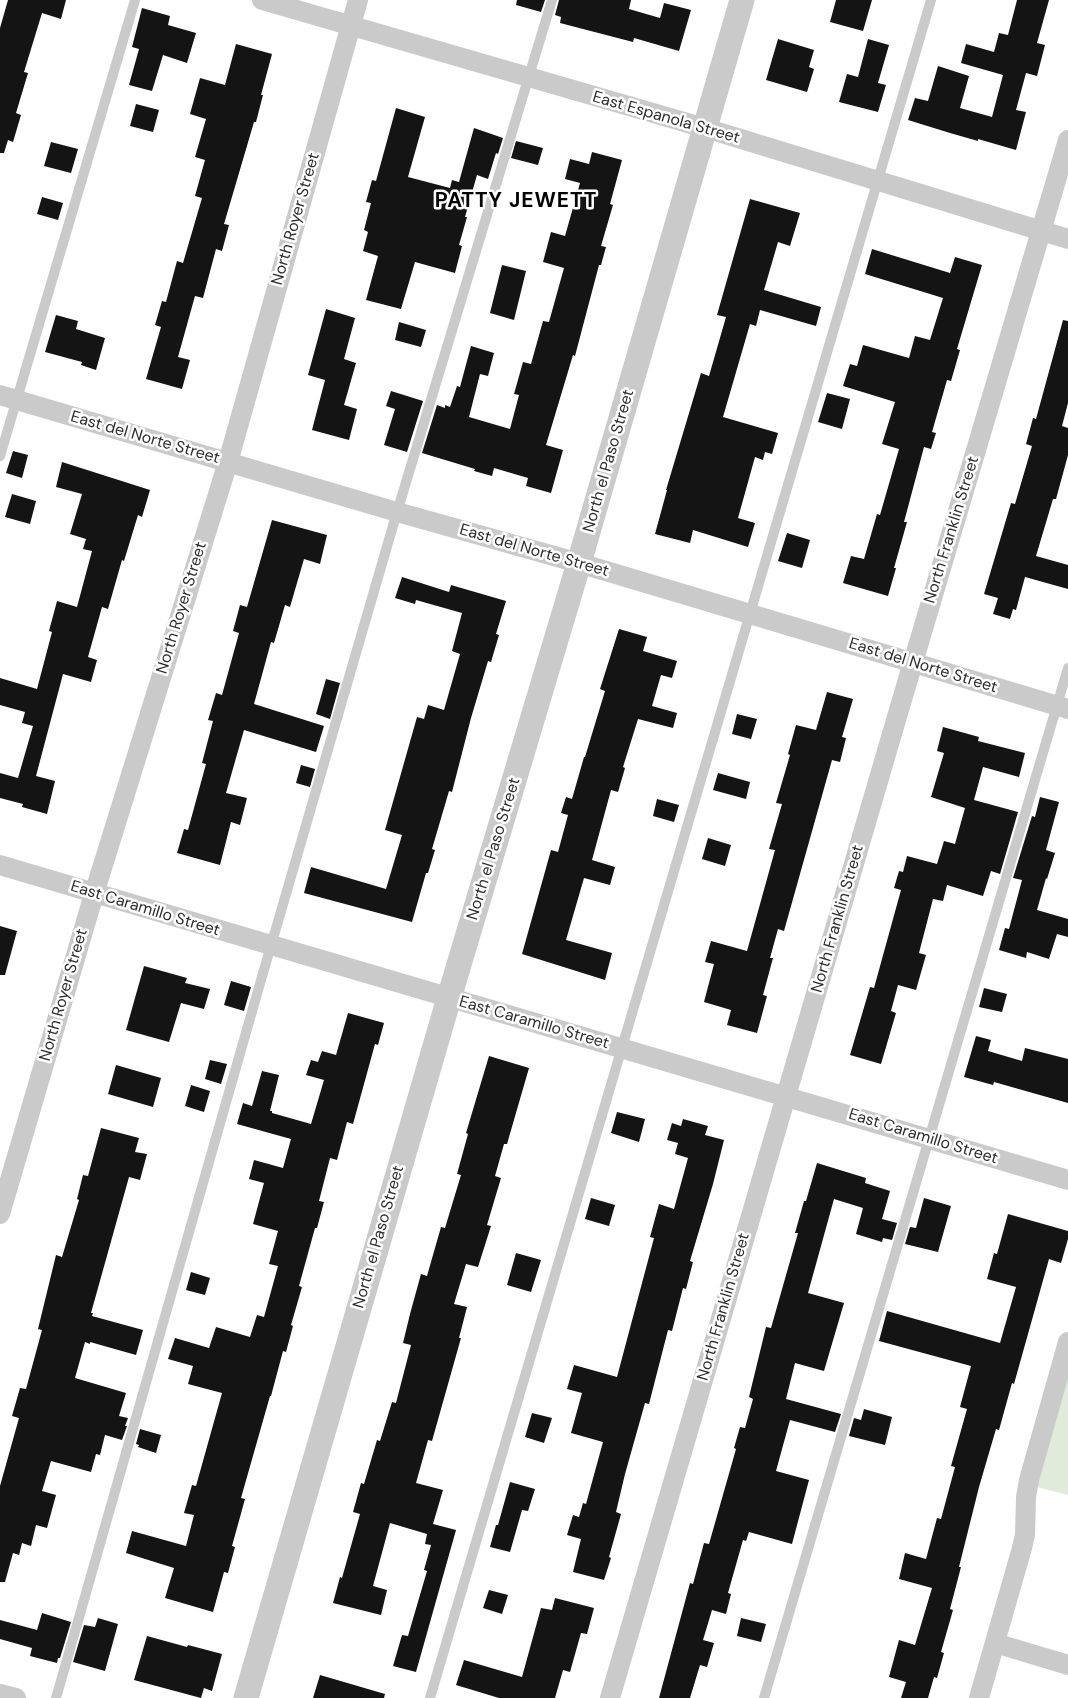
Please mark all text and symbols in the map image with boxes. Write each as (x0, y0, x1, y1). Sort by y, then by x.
street label: East Espanola Street (590, 88, 742, 148)
street label: North Royer Street (268, 151, 324, 287)
district label: PATTY JEWETT (433, 188, 599, 214)
street label: North el Paso Street (579, 387, 639, 535)
street label: East del Norte Street (68, 408, 222, 468)
street label: North Franklin Street (920, 454, 984, 606)
street label: East del Norte Street (457, 521, 611, 581)
street label: North Royer Street (153, 540, 211, 676)
street label: East del Norte Street (847, 634, 999, 698)
street label: North el Paso Street (463, 776, 525, 922)
street label: North Franklin Street (808, 843, 868, 995)
street label: East Caramillo Street (68, 877, 222, 941)
street label: North Royer Street (36, 927, 92, 1063)
street label: East Caramillo Street (457, 992, 611, 1054)
street label: East Caramillo Street (846, 1105, 1000, 1169)
street label: North el Paso Street (349, 1163, 409, 1311)
street label: North Franklin Street (694, 1231, 754, 1383)

